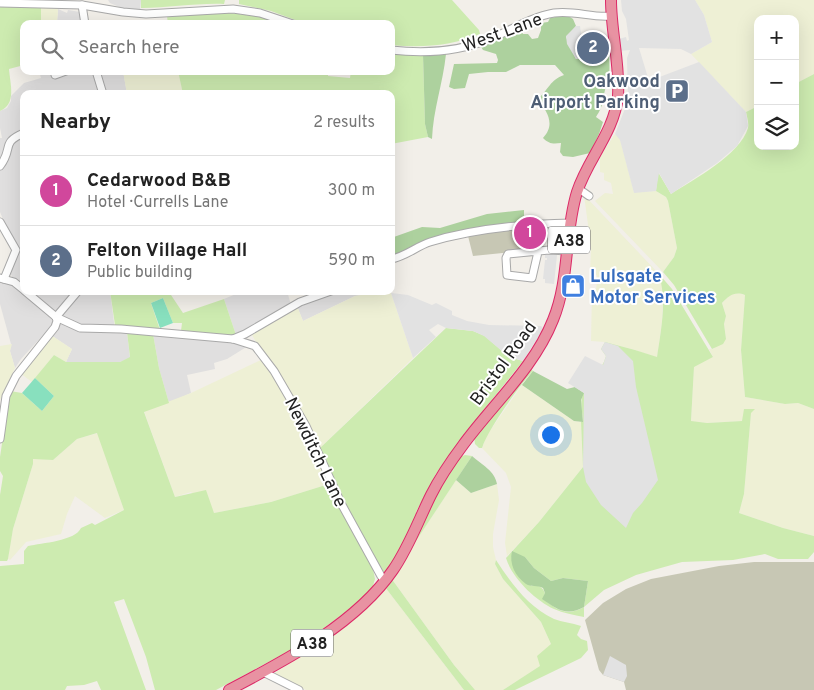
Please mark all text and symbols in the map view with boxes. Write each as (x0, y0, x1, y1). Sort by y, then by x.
street label: West Lane (459, 8, 546, 58)
map controls (754, 15, 799, 150)
button: + (754, 15, 799, 60)
search box (20, 20, 395, 75)
pin: 2 (577, 29, 609, 67)
icon: search (38, 34, 66, 62)
text: Search here (78, 36, 180, 60)
button: − (754, 60, 799, 105)
place label: Oakwood Airport Parking (530, 71, 660, 115)
parking icon: Oakwood Airport Parking (664, 78, 690, 104)
button: layers (754, 105, 799, 150)
text: Nearby (40, 109, 111, 136)
text: 2 results (313, 113, 375, 133)
text: Cedarwood B&B (87, 169, 231, 193)
text: 1 (53, 181, 59, 201)
text: 300 m (328, 181, 375, 201)
text: Hotel · Currells Lane (87, 193, 228, 213)
pin: 1 (514, 214, 546, 252)
road number: A38 (548, 226, 590, 254)
text: Felton Village Hall (87, 239, 247, 263)
text: 2 (51, 251, 61, 271)
text: 590 m (328, 251, 375, 271)
text: Public building (87, 263, 192, 283)
place label: Lulsgate Motor Services (590, 266, 716, 310)
shop icon: Lulsgate Motor Services (560, 273, 586, 299)
street label: Bristol Road (466, 317, 543, 411)
street label: Newditch Lane (278, 394, 351, 511)
your location (538, 422, 564, 448)
road number: A38 (291, 630, 333, 656)

